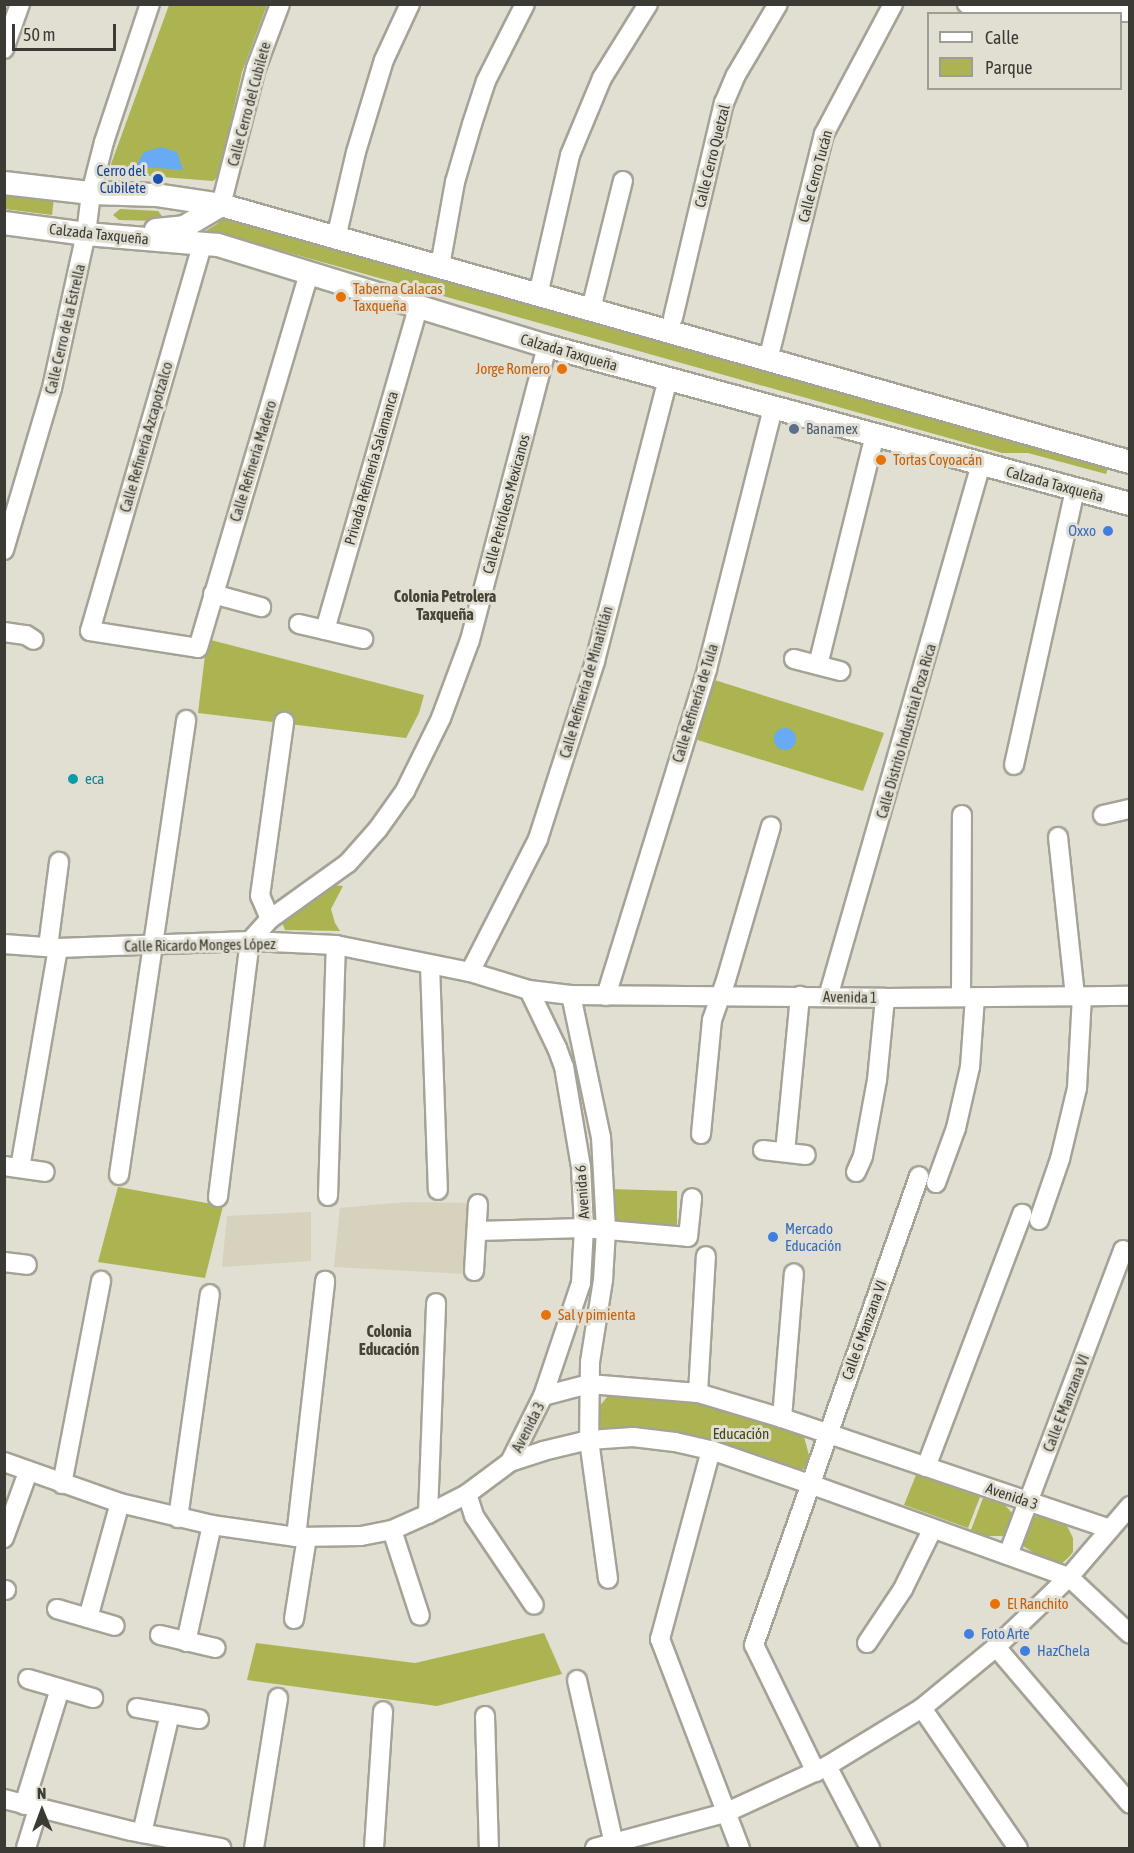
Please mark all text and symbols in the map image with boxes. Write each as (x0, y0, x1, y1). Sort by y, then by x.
scale bar (15, 12, 118, 50)
legend (927, 12, 1122, 90)
text: 50 m (23, 24, 55, 45)
text: Calle (985, 27, 1019, 48)
street label: Calle Cerro del Cubilete (224, 40, 274, 168)
text: Parque (985, 57, 1033, 78)
street label: Calle Cerro Quetzal (691, 103, 733, 209)
street label: Calle Cerro Tucán (794, 128, 836, 224)
place label: Cerro del Cubilete (97, 161, 146, 196)
marker: Cerro del Cubilete (151, 172, 165, 186)
street label: Calzada Taxqueña (48, 220, 150, 248)
street label: Calle Cerro de la Estrella (41, 262, 89, 396)
place label: Taberna Calacas Taxqueña (353, 279, 443, 314)
marker: Taberna Calacas Taxqueña (334, 290, 348, 304)
street label: Calzada Taxqueña (518, 330, 620, 374)
street label: Calle Refinería Azcapotzalco (116, 360, 176, 514)
place label: Jorge Romero (476, 360, 550, 378)
marker: Jorge Romero (555, 362, 569, 376)
street label: Privada Refinería Salamanca (340, 389, 402, 547)
street label: Calle Refinería Madero (226, 398, 280, 524)
place label: Banamex (806, 420, 858, 438)
marker: Banamex (787, 422, 801, 436)
street label: Calle Petróleos Mexicanos (479, 432, 533, 576)
place label: Tortas Coyoacán (893, 451, 982, 469)
marker: Tortas Coyoacán (874, 453, 888, 467)
street label: Calzada Taxqueña (1004, 462, 1106, 506)
place label: Oxxo (1068, 522, 1096, 540)
marker: Oxxo (1101, 524, 1115, 538)
district label: Colonia Petrolera Taxqueña (394, 586, 496, 624)
street label: Calle Refinería de Minatitlán (556, 604, 616, 760)
street label: Calle Refinería de Tula (668, 641, 722, 765)
street label: Calle Distrito Industrial Poza Rica (872, 642, 940, 820)
place label: eca (85, 770, 104, 788)
marker: eca (66, 772, 80, 786)
street label: Calle Ricardo Monges López (124, 935, 276, 955)
street label: Avenida 1 (823, 988, 877, 1006)
street label: Avenida 6 (571, 1164, 593, 1220)
place label: Mercado Educación (785, 1219, 842, 1254)
marker: Mercado Educación (766, 1230, 780, 1244)
street label: Calle G Manzana VI (838, 1278, 890, 1382)
place label: Sal y pimienta (558, 1306, 636, 1324)
marker: Sal y pimienta (539, 1308, 553, 1322)
district label: Colonia Educación (359, 1321, 419, 1359)
street label: Calle E Manzana VI (1039, 1352, 1093, 1454)
street label: Avenida 3 (508, 1399, 548, 1455)
park label: Educación (713, 1425, 769, 1443)
street label: Avenida 3 (983, 1479, 1041, 1513)
place label: El Ranchito (1007, 1595, 1069, 1613)
marker: El Ranchito (988, 1597, 1002, 1611)
place label: Foto Arte (981, 1625, 1030, 1643)
marker: Foto Arte (962, 1627, 976, 1641)
place label: HazChela (1037, 1642, 1090, 1660)
marker: HazChela (1018, 1644, 1032, 1658)
north arrow (12, 1781, 72, 1841)
text: N (37, 1784, 47, 1802)

